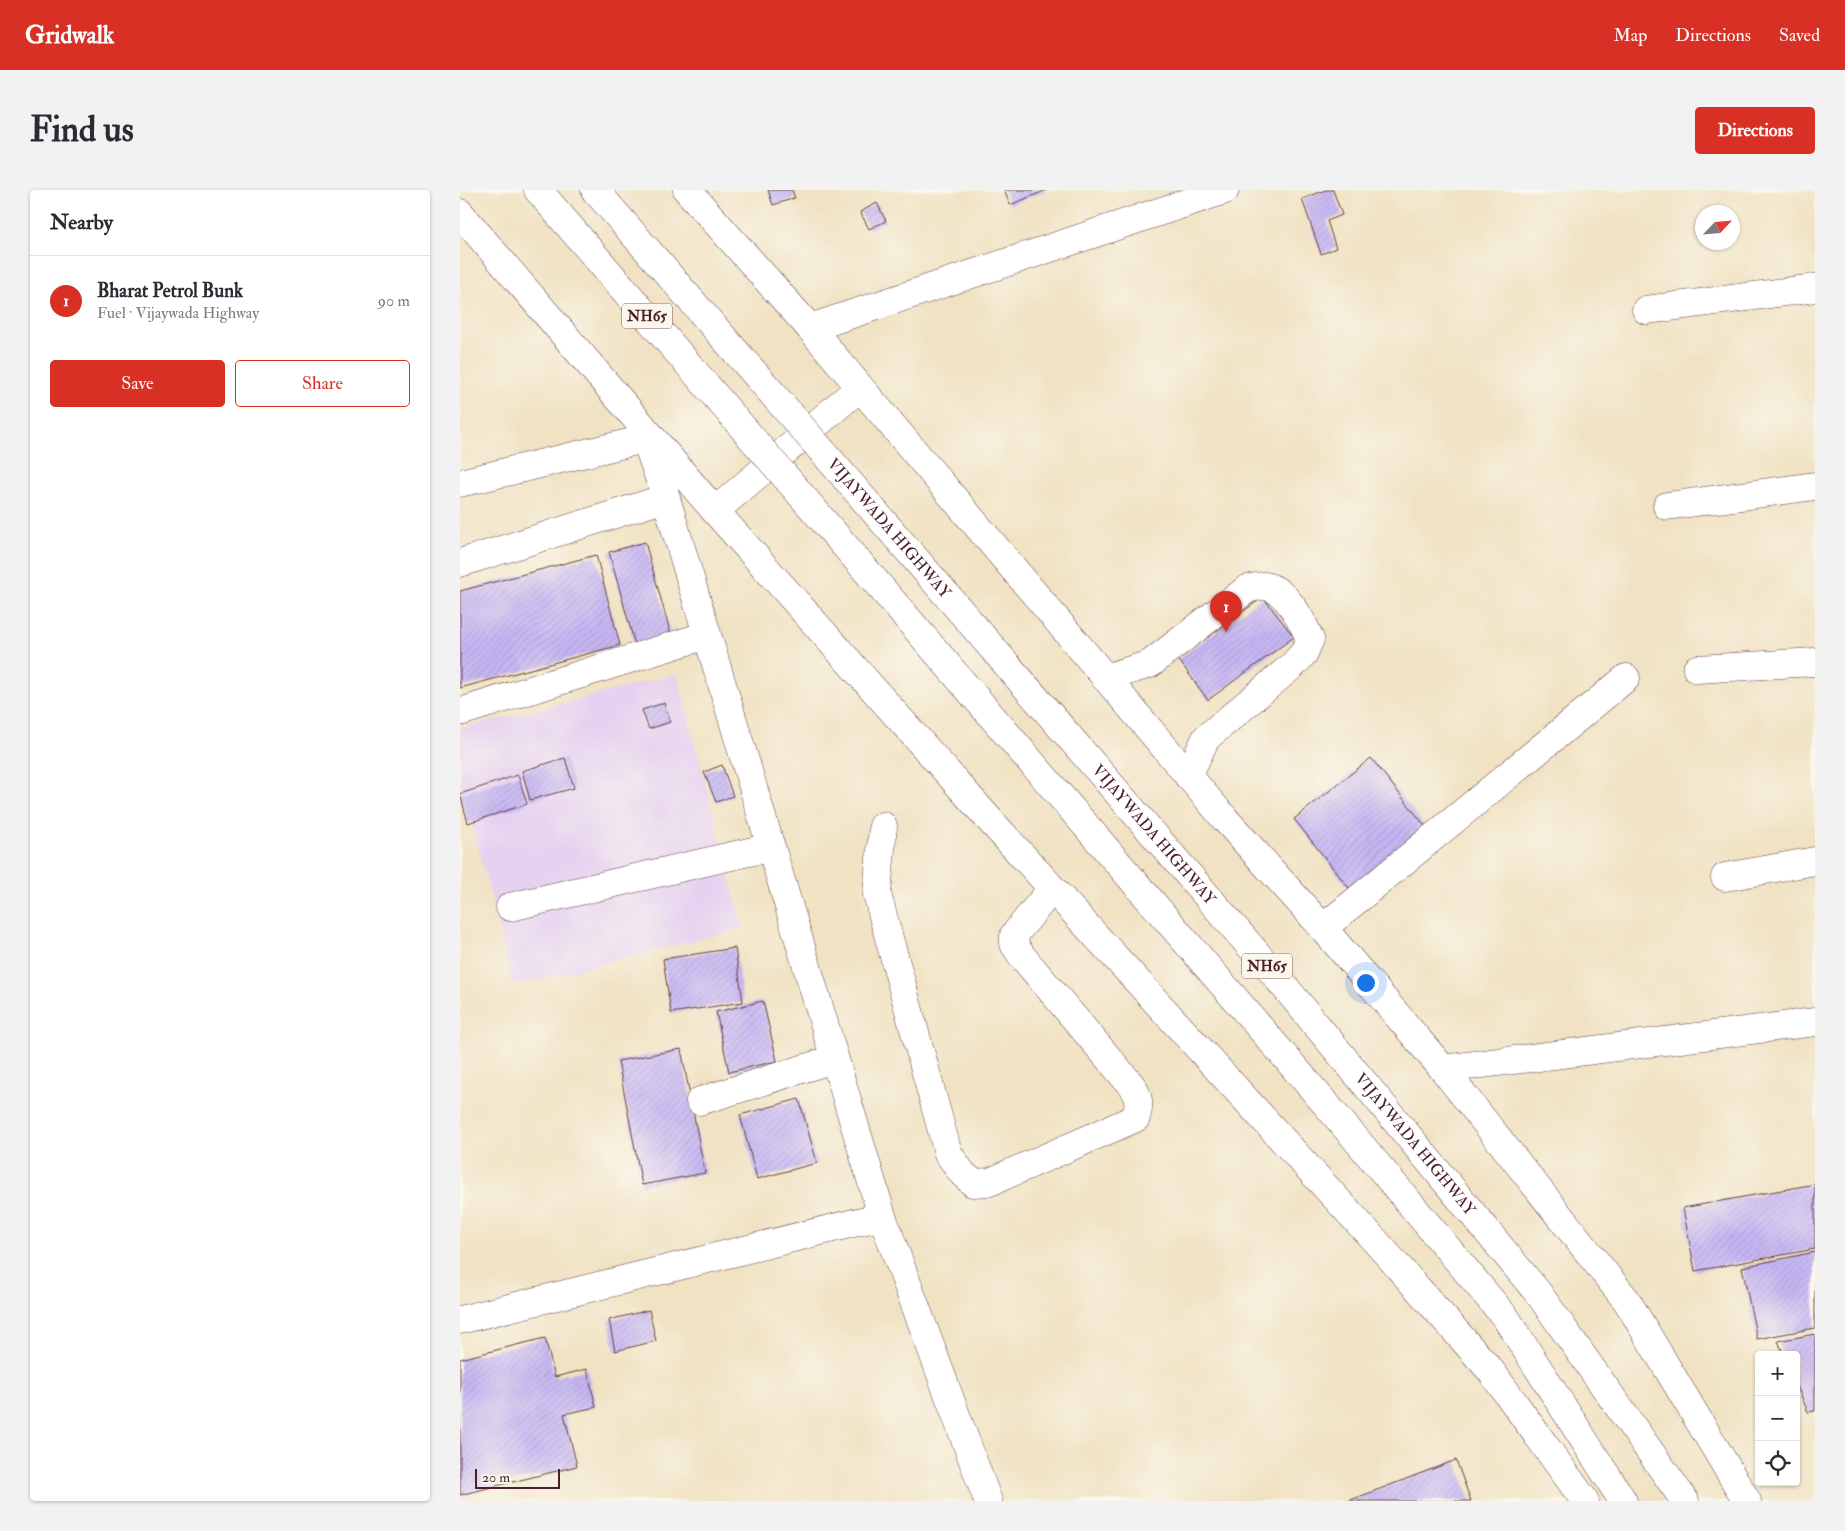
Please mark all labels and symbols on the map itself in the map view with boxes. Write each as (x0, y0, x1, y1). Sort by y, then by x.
north arrow (1695, 205, 1740, 250)
road number: NH65 (622, 304, 672, 328)
street label: VIJAYWADA HIGHWAY (823, 454, 956, 603)
pin: 1 (1210, 591, 1242, 632)
street label: VIJAYWADA HIGHWAY (1088, 760, 1221, 910)
road number: NH65 (1242, 954, 1292, 978)
your location (1353, 970, 1379, 996)
street label: VIJAYWADA HIGHWAY (1350, 1069, 1481, 1220)
scale bar (475, 1466, 560, 1489)

